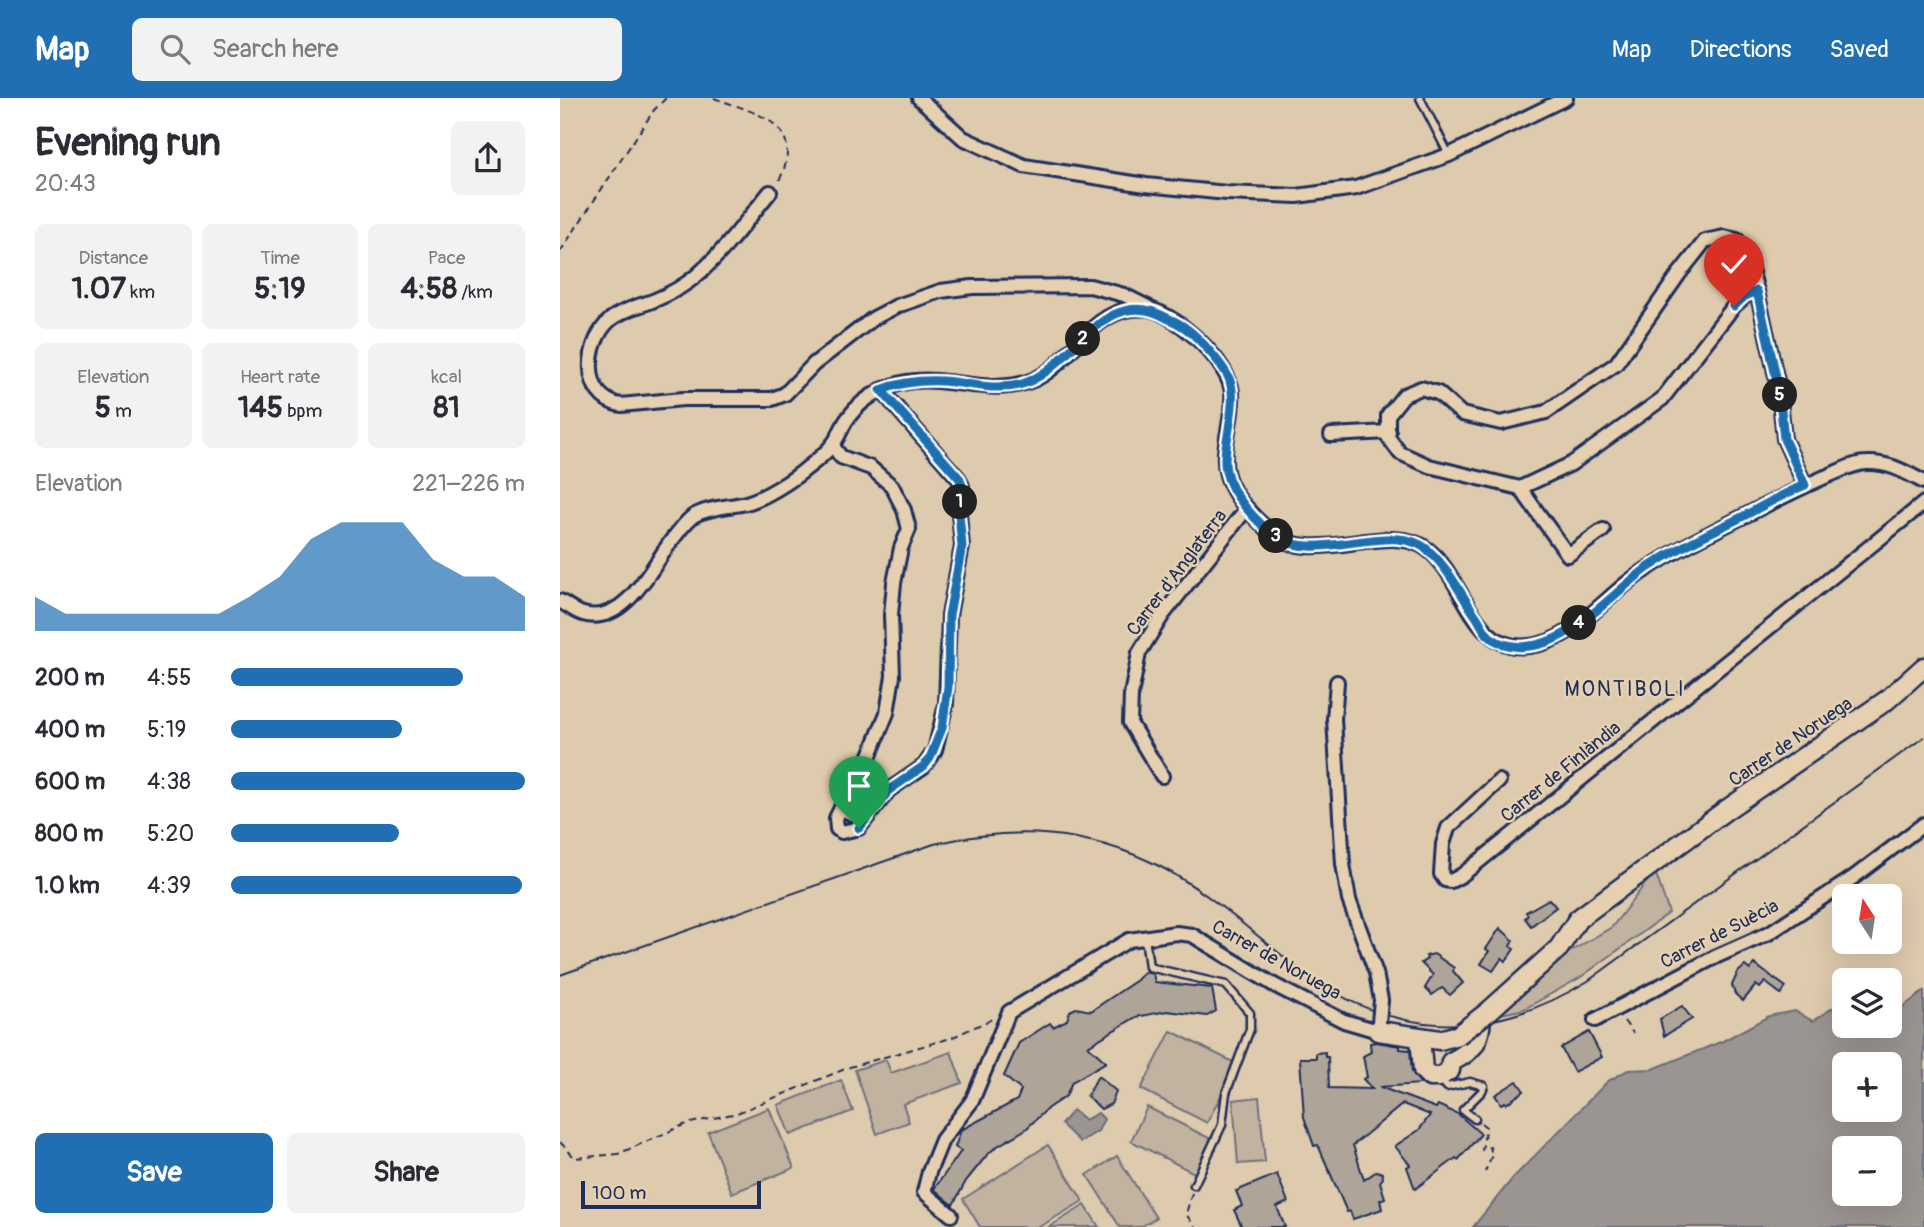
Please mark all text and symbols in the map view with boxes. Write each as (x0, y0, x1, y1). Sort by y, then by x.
search box (132, 18, 622, 81)
text: Map (35, 29, 90, 70)
icon: search (156, 30, 194, 68)
text: Search here (212, 33, 339, 65)
text: Map (1612, 35, 1652, 64)
text: Directions (1690, 35, 1791, 64)
text: Saved (1829, 35, 1889, 64)
text: Evening run (35, 119, 221, 167)
button: share (451, 121, 525, 195)
text: 20:43 (35, 169, 96, 198)
pin (1704, 234, 1764, 306)
icon: check (1715, 245, 1753, 283)
text: Distance (79, 246, 148, 270)
text: Time (260, 246, 300, 270)
text: Pace (428, 246, 465, 270)
text: 1.07 (72, 270, 126, 307)
text: 5:19 (254, 270, 306, 307)
text: 4:58 (400, 270, 457, 307)
text: km (126, 280, 155, 304)
text: /km (457, 280, 493, 304)
pin: 2 (1065, 322, 1100, 356)
text: 2 (1077, 326, 1088, 350)
text: Elevation (77, 365, 150, 389)
text: Heart rate (240, 365, 320, 389)
text: kcal (431, 365, 462, 389)
pin: 5 (1762, 378, 1798, 412)
text: 5 (1774, 382, 1785, 406)
text: 5 (95, 389, 111, 426)
text: 145 (238, 389, 283, 426)
text: 81 (433, 389, 460, 426)
text: m (111, 399, 132, 423)
text: bpm (283, 399, 322, 423)
text: Elevation (35, 469, 123, 498)
text: 221–226 m (412, 469, 525, 498)
pin: 1 (942, 484, 978, 520)
text: 1 (956, 489, 963, 513)
street label: Carrer d'Anglaterra (1121, 505, 1232, 641)
pin: 3 (1258, 518, 1294, 554)
text: 3 (1270, 523, 1281, 547)
pin: 4 (1562, 606, 1596, 640)
text: 4 (1573, 610, 1584, 634)
text: 200 m (35, 663, 105, 692)
text: 4:55 (147, 663, 191, 692)
district label: MONTIBOLI (1564, 676, 1686, 703)
street label: Carrer de Noruega (1724, 691, 1857, 792)
text: 400 m (35, 715, 105, 744)
text: 5:19 (147, 715, 186, 744)
street label: Carrer de Finlàndia (1496, 716, 1626, 828)
pin (829, 756, 889, 828)
text: 600 m (35, 767, 105, 796)
text: 4:38 (147, 767, 191, 796)
icon: arrive (840, 767, 878, 805)
text: 800 m (35, 819, 103, 848)
text: 5:20 (147, 819, 194, 848)
text: 1.0 km (35, 871, 100, 900)
text: 4:39 (147, 871, 191, 900)
north arrow (1832, 884, 1902, 954)
map controls (1832, 884, 1902, 1206)
street label: Carrer de Suècia (1656, 894, 1783, 974)
street label: Carrer de Noruega (1208, 914, 1346, 1005)
button: layers (1832, 968, 1902, 1038)
button: + (1832, 1052, 1902, 1122)
button: Save (35, 1133, 273, 1213)
button: Share (287, 1133, 525, 1213)
button: − (1832, 1136, 1902, 1206)
scale bar (581, 1178, 761, 1210)
text: 100 m (592, 1181, 646, 1205)

